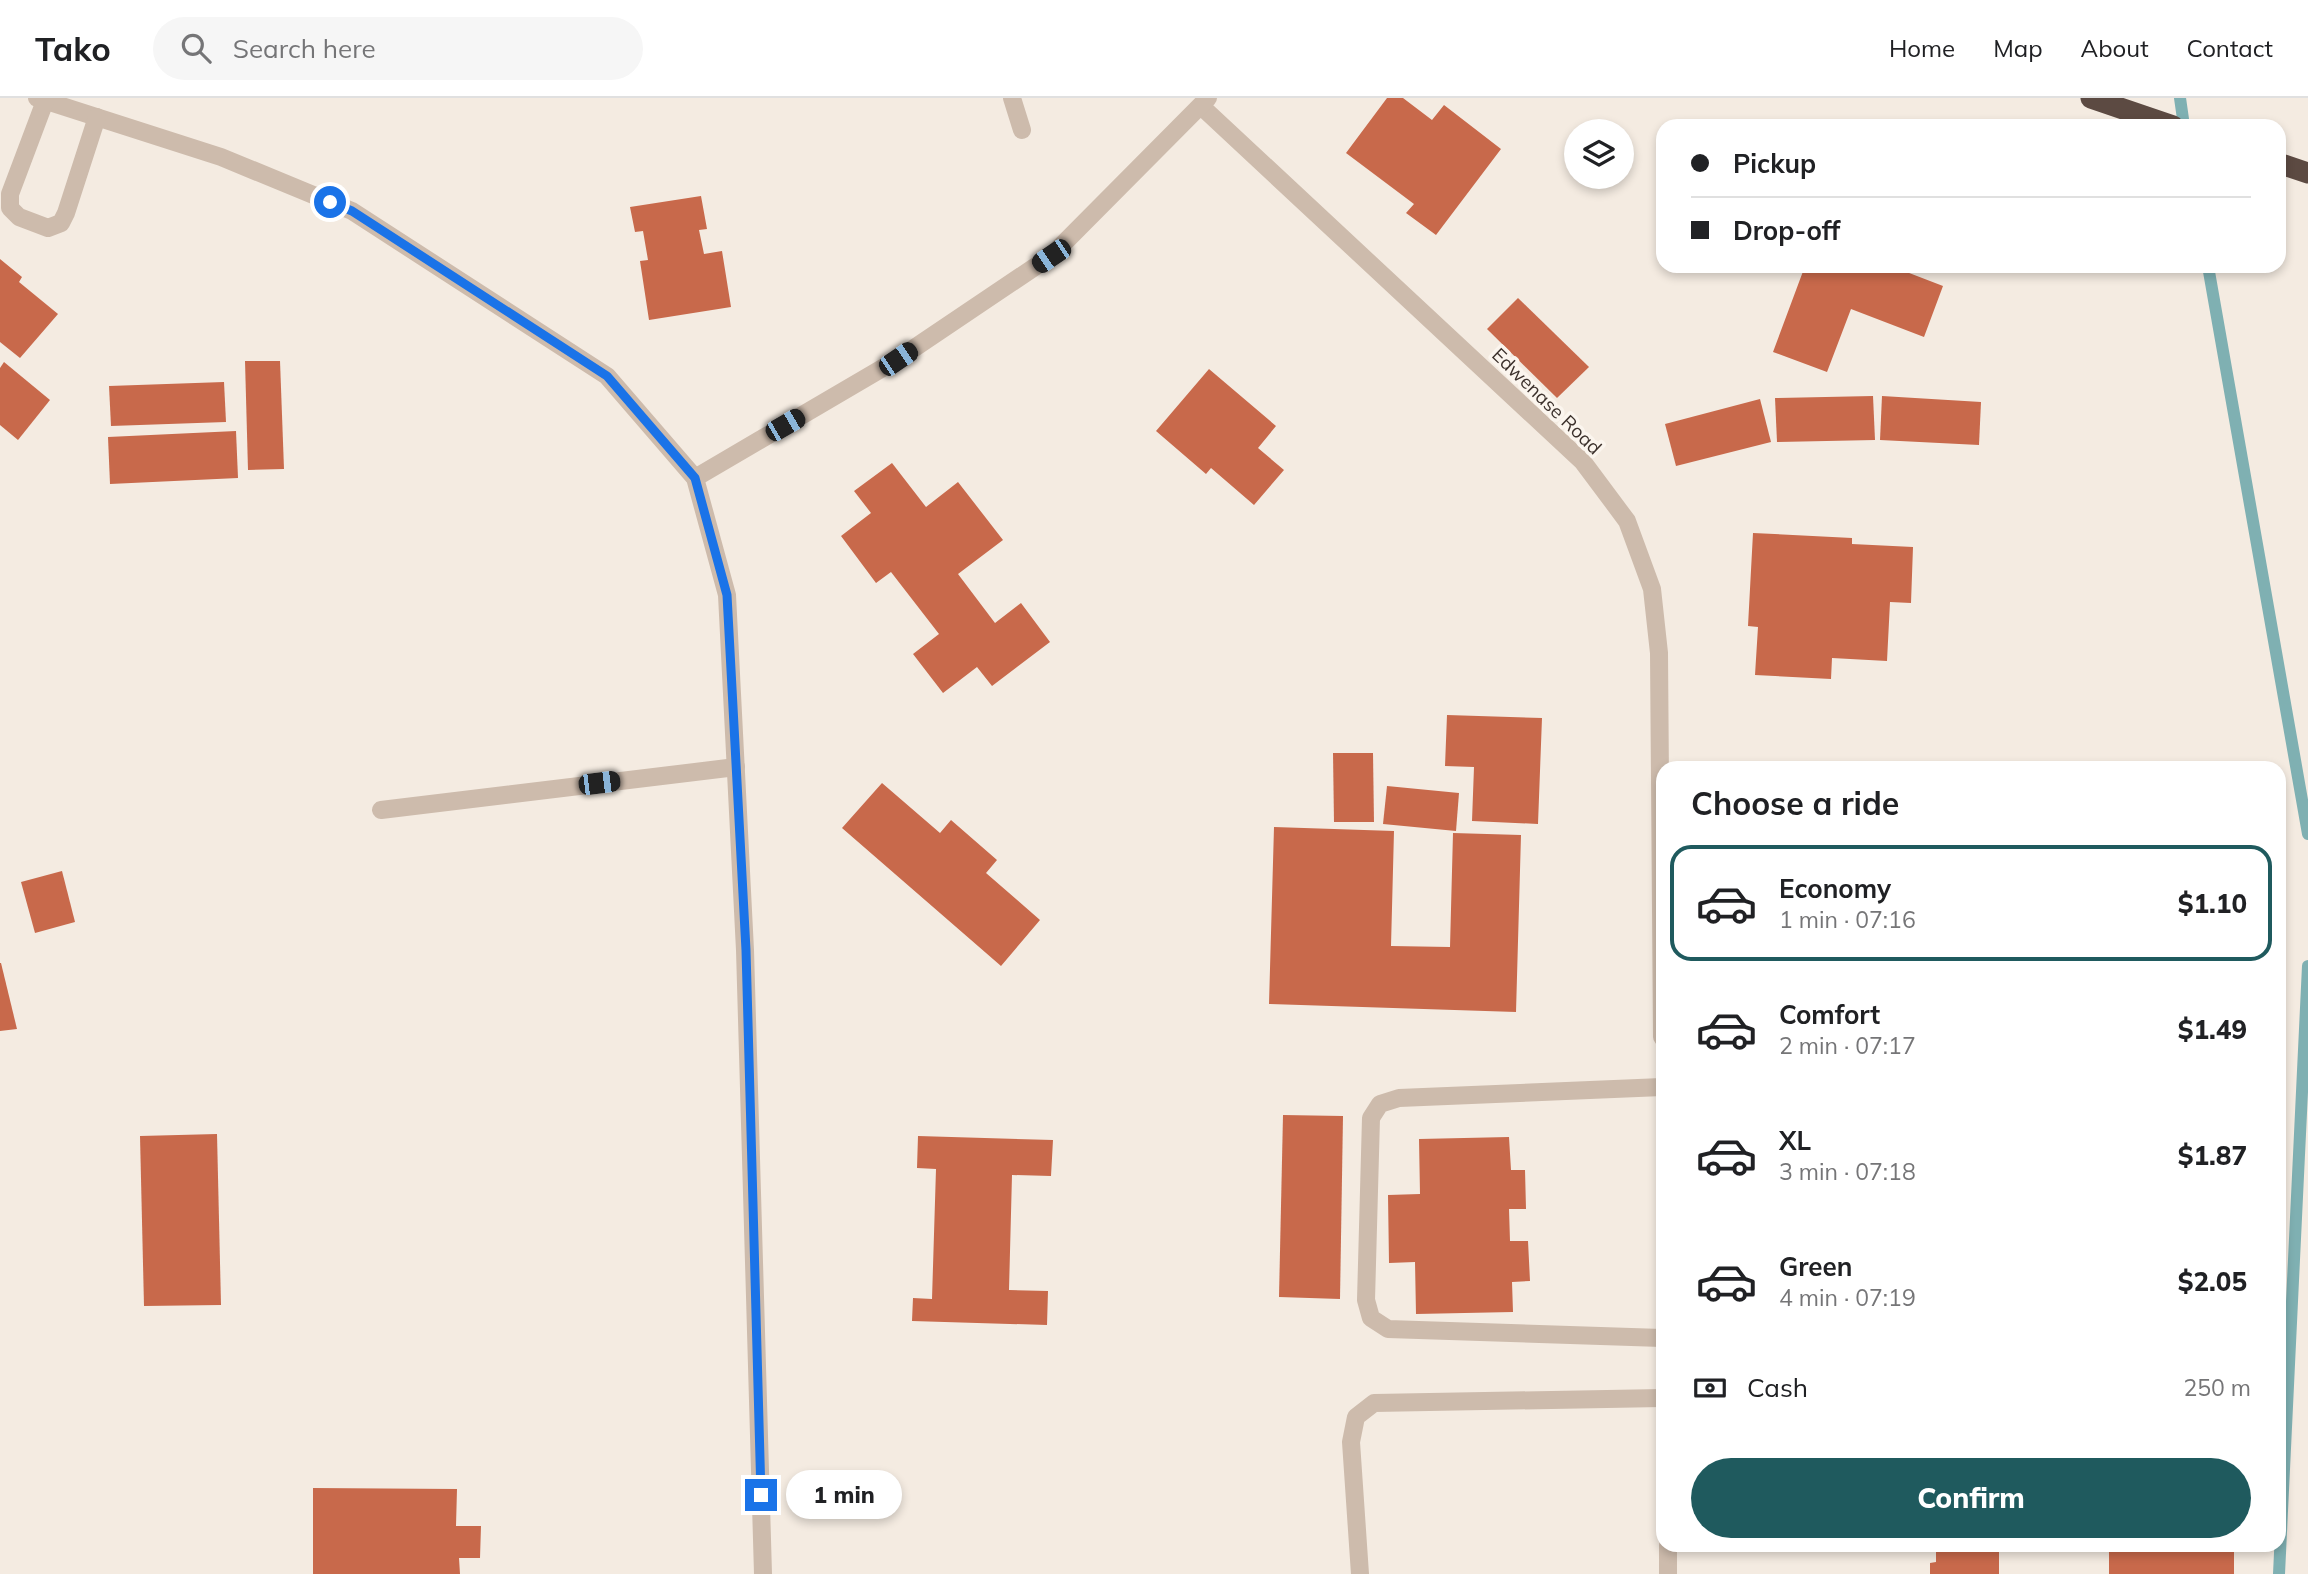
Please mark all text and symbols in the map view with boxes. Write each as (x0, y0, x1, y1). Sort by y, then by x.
search box (153, 17, 643, 80)
text: Tako (35, 28, 111, 69)
icon: search (177, 29, 215, 67)
text: Search here (233, 32, 376, 65)
text: Home (1889, 33, 1955, 63)
text: Map (1993, 33, 2043, 63)
text: About (2081, 33, 2149, 63)
text: Contact (2187, 33, 2273, 63)
map controls (1564, 119, 1634, 189)
button: layers (1564, 119, 1634, 189)
text: Pickup (1733, 147, 1816, 180)
route start (314, 186, 346, 218)
text: Drop-off (1733, 214, 1840, 247)
car (1028, 236, 1075, 276)
car (875, 339, 922, 379)
street label: Edwenase Road (1487, 343, 1607, 459)
car (762, 405, 809, 445)
car (577, 770, 622, 796)
text: Choose a ride (1691, 783, 1899, 823)
icon: car (1695, 872, 1758, 935)
text: Economy (1779, 872, 1891, 905)
text: $1.10 (2178, 887, 2247, 920)
text: 1 min · 07:16 (1779, 905, 1916, 934)
icon: car (1695, 998, 1758, 1061)
text: Comfort (1779, 998, 1880, 1031)
text: $1.49 (2178, 1013, 2247, 1046)
text: 2 min · 07:17 (1779, 1031, 1916, 1060)
icon: car (1695, 1124, 1758, 1187)
text: XL (1779, 1124, 1811, 1157)
text: $1.87 (2178, 1139, 2247, 1172)
text: 3 min · 07:18 (1779, 1157, 1916, 1186)
icon: car (1695, 1250, 1758, 1313)
text: Green (1779, 1250, 1852, 1283)
text: $2.05 (2178, 1265, 2247, 1298)
text: 4 min · 07:19 (1779, 1283, 1916, 1312)
icon: cash (1691, 1369, 1729, 1407)
text: Cash (1747, 1371, 1808, 1404)
text: 250 m (2183, 1373, 2251, 1402)
button: Confirm (1691, 1458, 2251, 1538)
callout: 1 min (786, 1470, 901, 1520)
route end (745, 1479, 777, 1511)
text: 1 min (813, 1480, 875, 1509)

